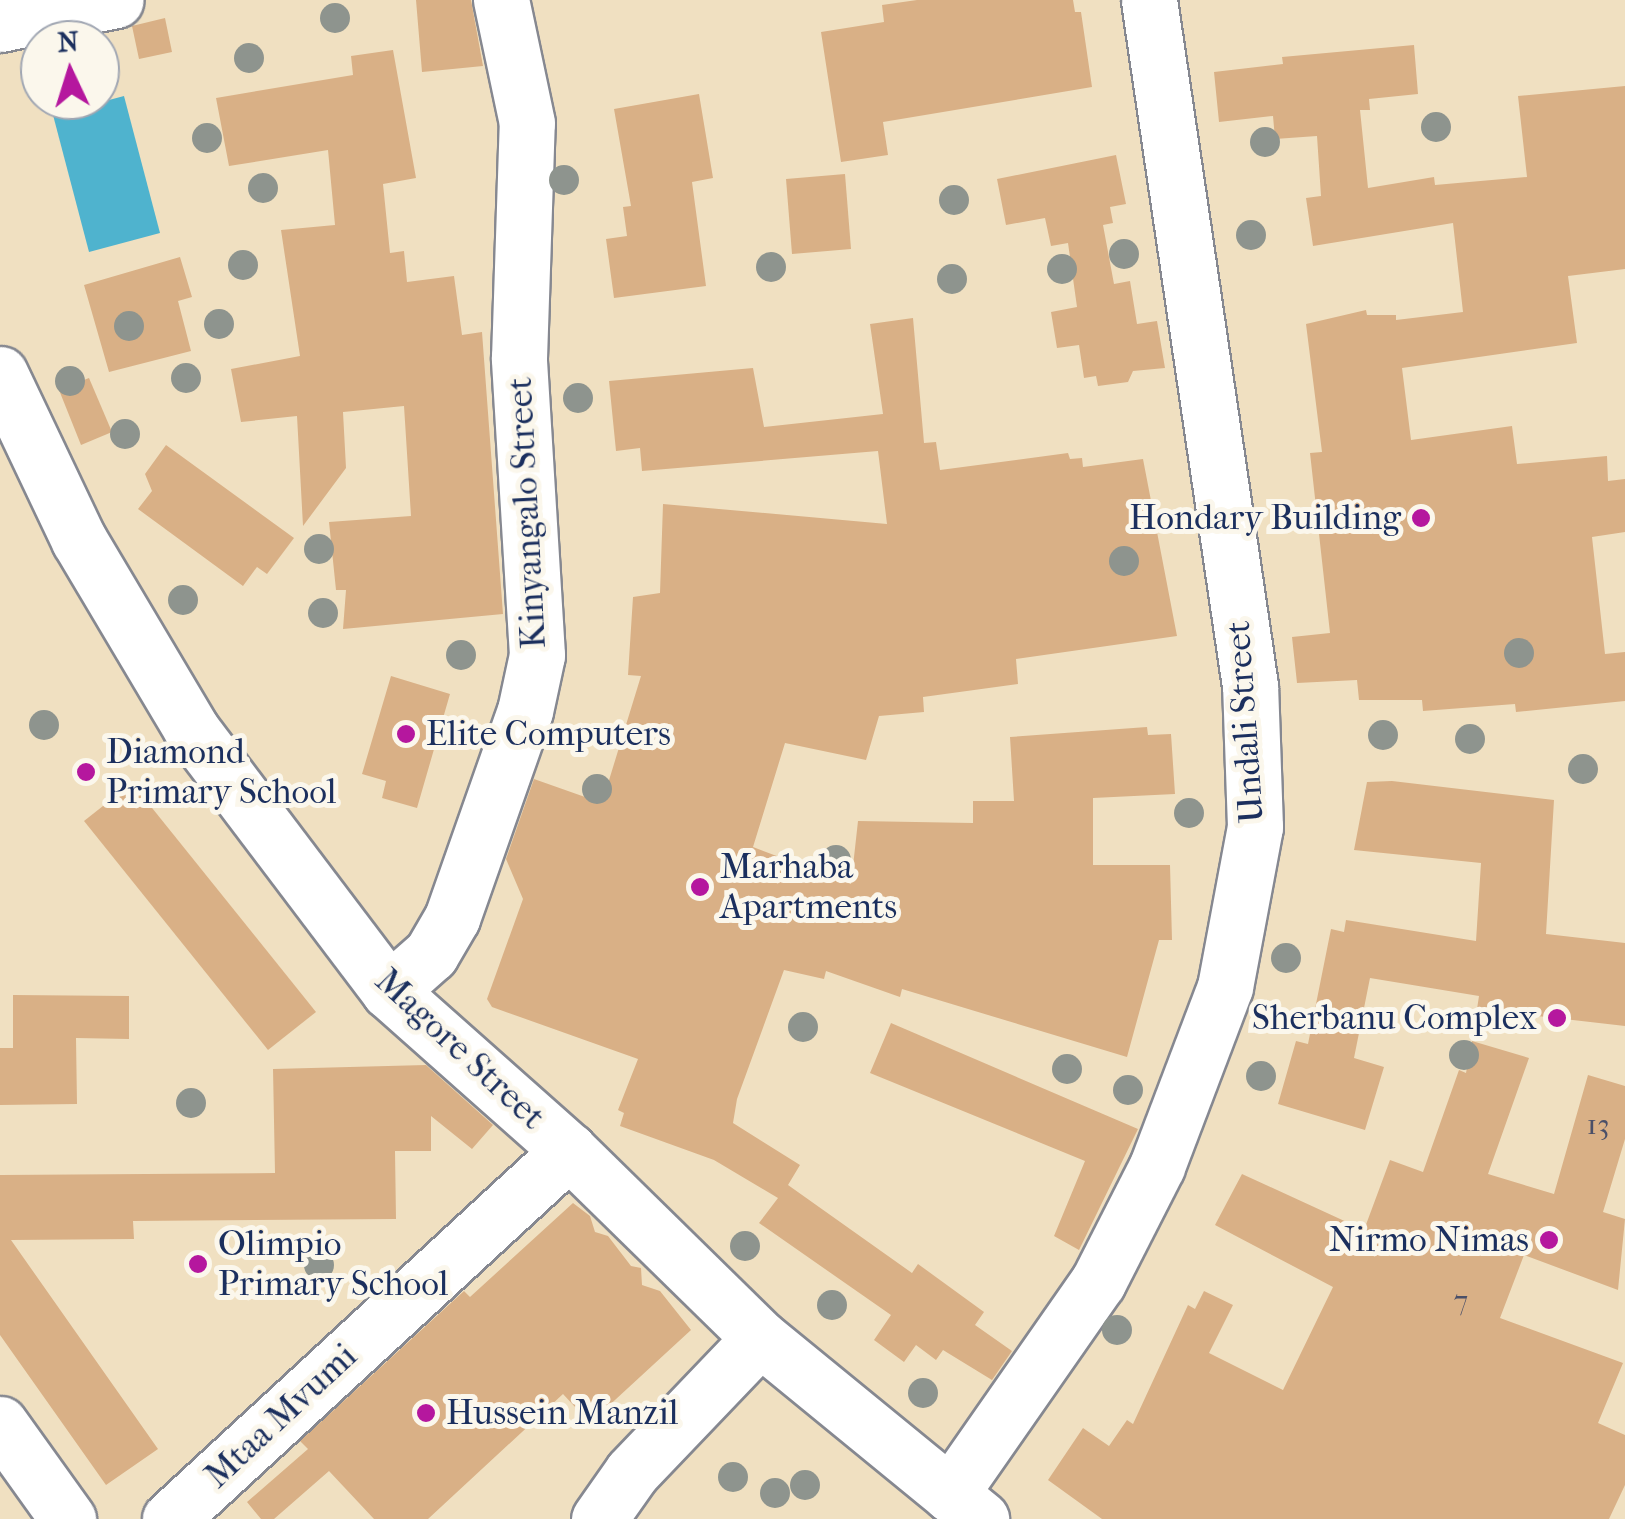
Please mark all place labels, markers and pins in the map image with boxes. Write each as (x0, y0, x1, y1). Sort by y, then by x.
place label: Hondary Building (1129, 497, 1401, 539)
marker: Hondary Building (1410, 507, 1432, 529)
place label: Elite Computers (426, 713, 671, 755)
marker: Elite Computers (395, 723, 417, 745)
place label: Diamond Primary School (106, 731, 336, 813)
marker: Diamond Primary School (75, 761, 97, 783)
place label: Marhaba Apartments (720, 846, 897, 928)
marker: Marhaba Apartments (689, 876, 711, 898)
place label: Sherbanu Complex (1252, 997, 1537, 1039)
marker: Sherbanu Complex (1546, 1007, 1568, 1029)
place label: Nirmo Nimas (1329, 1219, 1529, 1261)
place label: Olimpio Primary School (218, 1223, 448, 1305)
marker: Nirmo Nimas (1538, 1229, 1560, 1251)
marker: Olimpio Primary School (187, 1253, 209, 1275)
place label: Hussein Manzil (446, 1392, 678, 1434)
marker: Hussein Manzil (415, 1402, 437, 1424)

